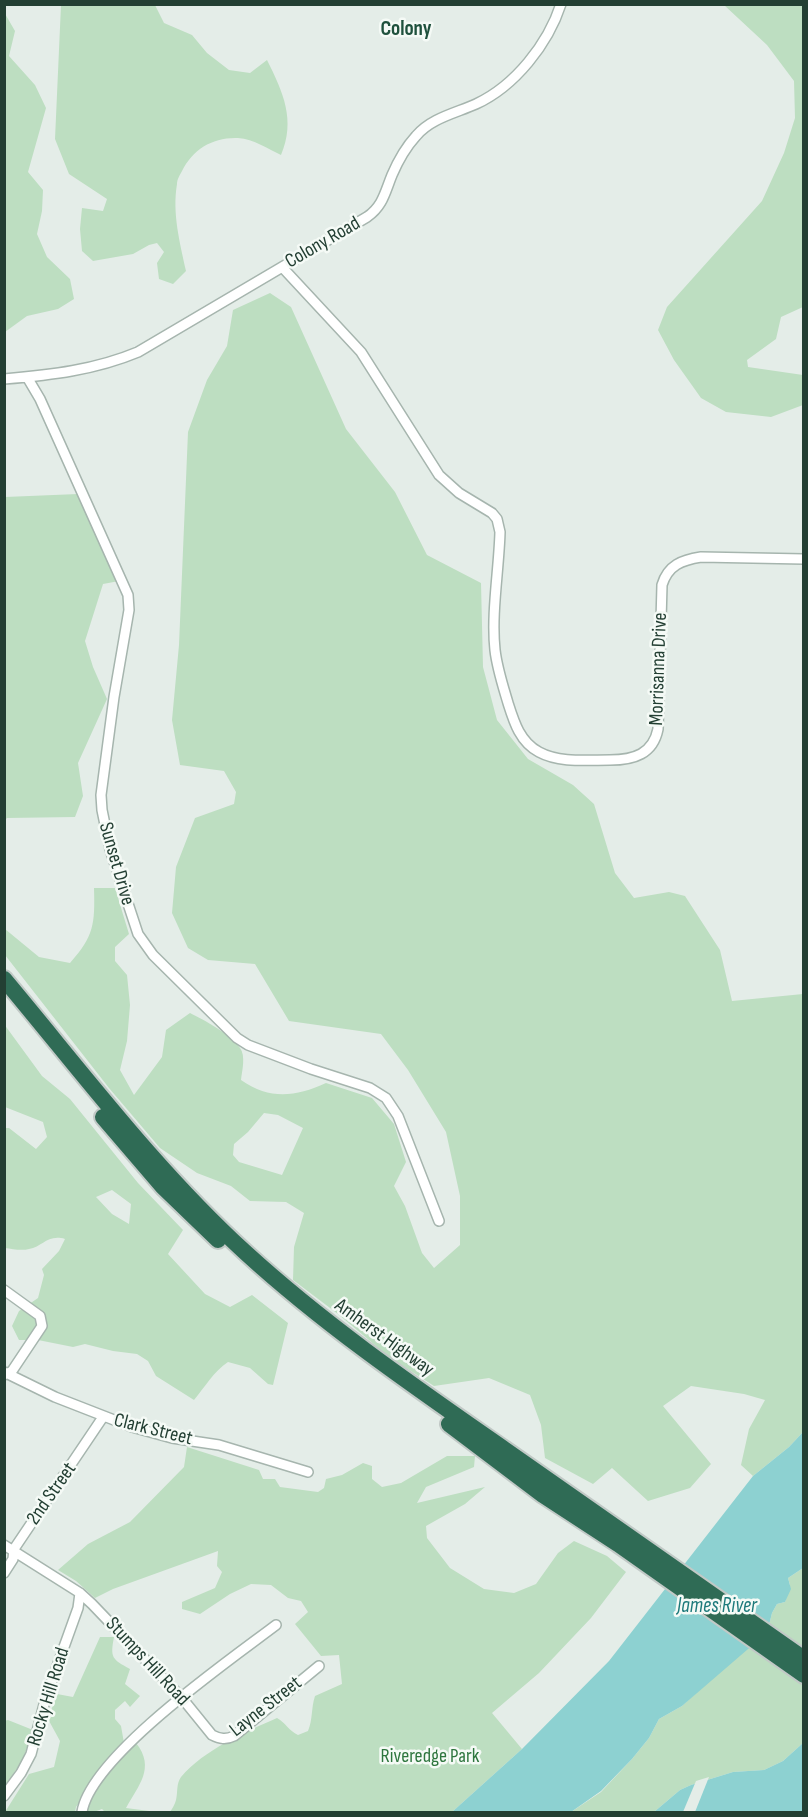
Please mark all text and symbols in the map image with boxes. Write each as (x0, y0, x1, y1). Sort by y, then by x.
district label: Colony (380, 17, 432, 43)
street label: Colony Road (281, 212, 365, 274)
street label: Morrisanna Drive (645, 612, 673, 726)
street label: Sunset Drive (93, 820, 139, 908)
street label: Amherst Highway (330, 1294, 438, 1382)
street label: Clark Street (111, 1409, 195, 1451)
street label: 2nd Street (22, 1458, 82, 1530)
water label: James River (677, 1594, 757, 1620)
street label: Stumps Hill Road (100, 1613, 194, 1711)
street label: Rocky Hill Road (23, 1645, 75, 1749)
street label: Layne Street (225, 1671, 307, 1743)
park label: Riveredge Park (381, 1745, 479, 1769)

